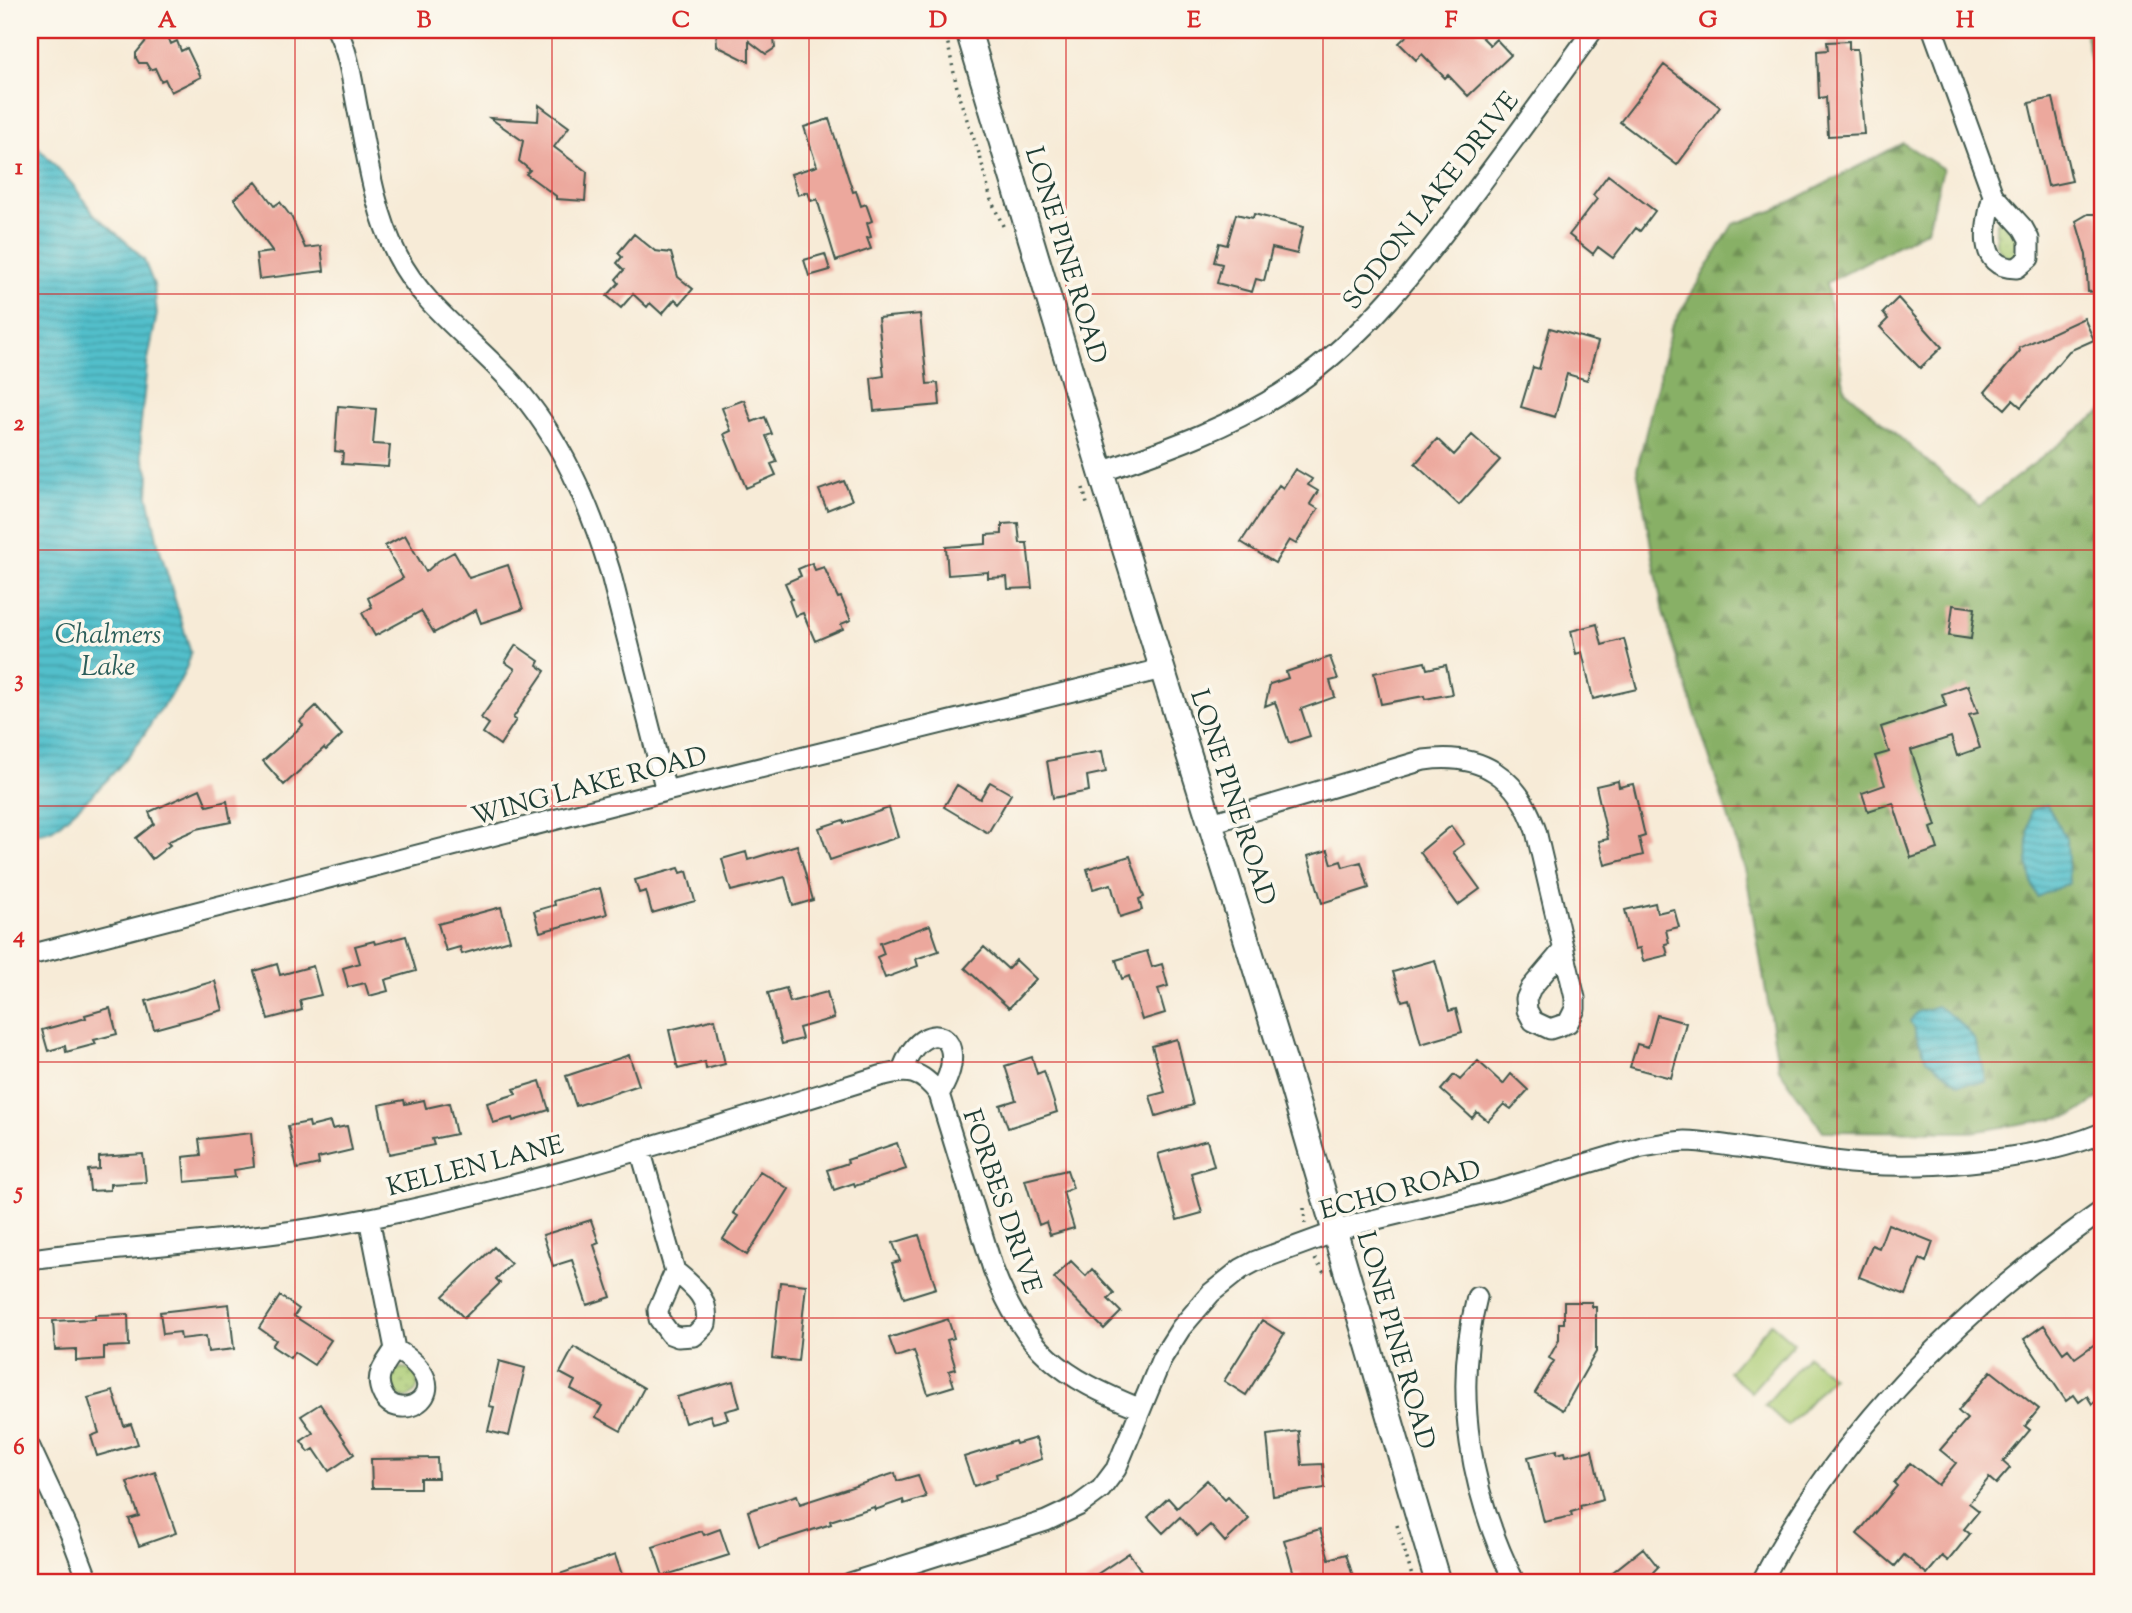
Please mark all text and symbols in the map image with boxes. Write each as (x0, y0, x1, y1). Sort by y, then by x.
text: A (158, 5, 177, 38)
text: B (417, 5, 432, 38)
text: C (672, 5, 690, 38)
text: D (929, 5, 947, 38)
text: E (1187, 5, 1201, 38)
text: F (1445, 5, 1458, 38)
text: G (1699, 5, 1718, 38)
text: H (1956, 5, 1975, 38)
street label: SODON LAKE DRIVE (1335, 84, 1529, 318)
street label: LONE PINE ROAD (1014, 143, 1115, 369)
text: 1 (15, 152, 23, 185)
text: 2 (14, 408, 25, 441)
water label: Chalmers Lake (55, 616, 161, 688)
text: 3 (14, 664, 24, 697)
street label: LONE PINE ROAD (1179, 685, 1284, 911)
street label: WING LAKE ROAD (468, 738, 711, 837)
text: 4 (12, 920, 25, 953)
street label: FORBES DRIVE (952, 1105, 1050, 1299)
street label: KELLEN LANE (383, 1127, 568, 1207)
street label: ECHO ROAD (1316, 1152, 1485, 1231)
text: 5 (13, 1176, 23, 1209)
street label: LONE PINE ROAD (1346, 1227, 1443, 1454)
text: 6 (13, 1432, 25, 1465)

